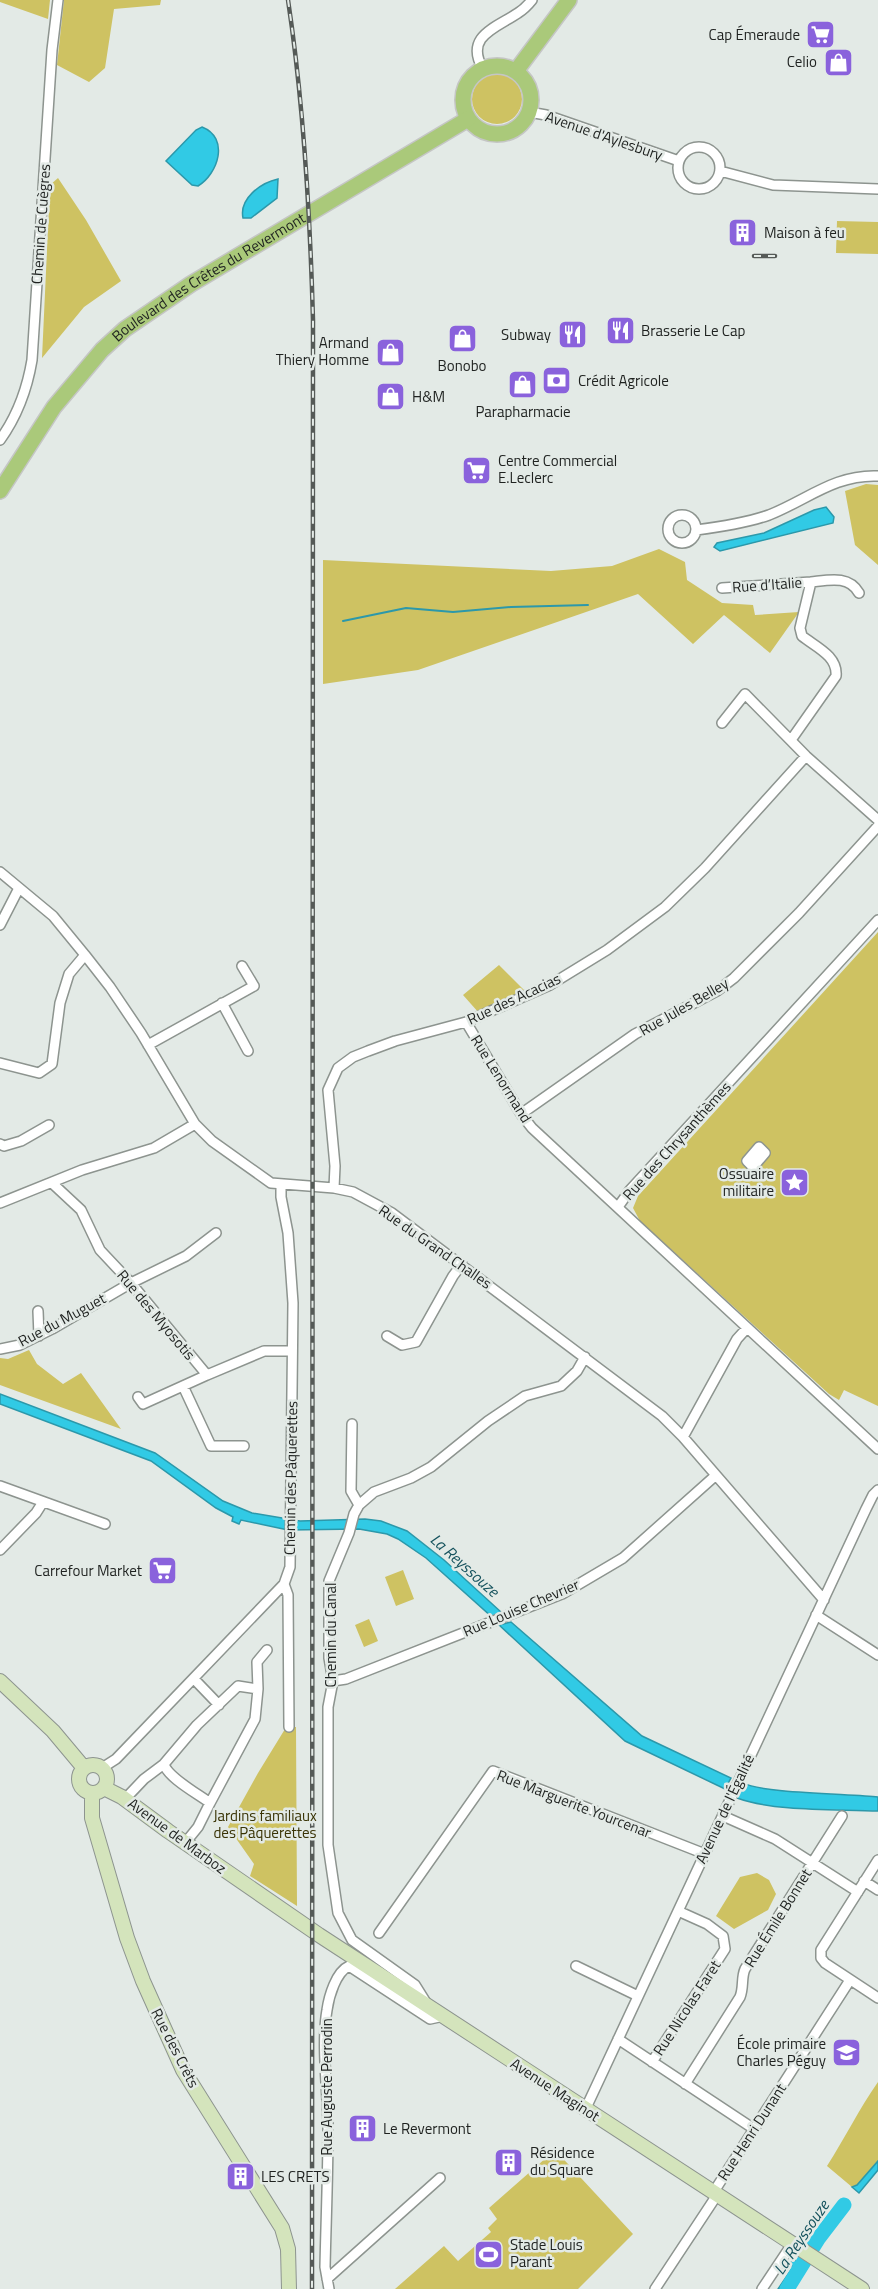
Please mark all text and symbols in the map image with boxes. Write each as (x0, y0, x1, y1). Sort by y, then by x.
supermarket icon: Cap Émeraude (805, 19, 837, 51)
place label: Cap Émeraude (709, 23, 800, 46)
shop icon: Celio (822, 46, 854, 78)
place label: Celio (787, 50, 817, 73)
street label: Avenue d'Aylesbury (542, 105, 666, 166)
street label: Chemin de Cuègres (25, 163, 56, 285)
street label: Boulevard des Crêtes du Revermont (106, 206, 310, 347)
building icon: Maison à feu (727, 217, 759, 249)
place label: Maison à feu (764, 221, 845, 244)
restaurant icon: Brasserie Le Cap (604, 315, 636, 347)
restaurant icon: Subway (556, 319, 588, 351)
place label: Brasserie Le Cap (641, 319, 745, 342)
shop icon: Bonobo (446, 323, 478, 355)
place label: Subway (501, 323, 551, 346)
place label: Armand Thiery Homme (276, 331, 369, 371)
shop icon: Armand Thiery Homme (374, 336, 406, 368)
place label: Bonobo (438, 354, 487, 377)
bank icon: Crédit Agricole (541, 365, 573, 397)
shop icon: Parapharmacie (507, 369, 539, 401)
place label: Crédit Agricole (578, 369, 669, 392)
shop icon: H&M (375, 381, 407, 413)
place label: H&M (412, 385, 445, 408)
place label: Parapharmacie (475, 400, 571, 423)
place label: Centre Commercial E.Leclerc (498, 449, 617, 489)
supermarket icon: Centre Commercial E.Leclerc (461, 454, 493, 486)
street label: Rue d’Italie (731, 571, 803, 598)
street label: Rue des Acacias (463, 967, 564, 1030)
street label: Rue Jules Belley (635, 972, 733, 1042)
street label: Rue Lenormand (465, 1030, 538, 1127)
street label: Rue des Chrysanthèmes (617, 1076, 736, 1205)
place label: Ossuaire militaire (719, 1162, 774, 1202)
place icon: Ossuaire militaire (779, 1167, 811, 1199)
street label: Rue du Grand Challes (374, 1199, 497, 1294)
street label: Rue des Myosotis (112, 1264, 201, 1365)
street label: Rue du Muguet (14, 1286, 110, 1352)
street label: Chemin des Pâquerettes (278, 1401, 303, 1555)
water label: La Reyssouze (425, 1528, 506, 1604)
supermarket icon: Carrefour Market (147, 1555, 179, 1587)
place label: Carrefour Market (34, 1559, 143, 1582)
street label: Rue Louise Chevrier (459, 1573, 583, 1642)
street label: Chemin du Canal (319, 1583, 342, 1687)
street label: Avenue de l'Égalité (689, 1750, 760, 1867)
street label: Rue Marguerite Yourcenar (494, 1763, 655, 1844)
street label: Avenue de Marboz (123, 1792, 231, 1879)
park label: Jardins familiaux des Pâquerettes (213, 1804, 317, 1844)
street label: Rue Émile Bonnet (738, 1863, 818, 1972)
street label: Rue Nicolas Faret (647, 1955, 727, 2060)
street label: Rue des Crêts (146, 2004, 205, 2092)
street label: Rue Auguste Perrodin (315, 2018, 338, 2156)
place label: École primaire Charles Péguy (736, 2032, 826, 2072)
school or university icon: École primaire Charles Péguy (831, 2037, 863, 2069)
street label: Avenue Maginot (506, 2052, 605, 2128)
street label: Rue Henri Dunant (711, 2078, 792, 2185)
building icon: Le Revermont (346, 2113, 378, 2145)
place label: Le Revermont (383, 2117, 472, 2140)
place label: Résidence du Square (530, 2141, 595, 2181)
building icon: Résidence du Square (493, 2146, 525, 2178)
building icon: LES CRETS (224, 2161, 256, 2193)
place label: LES CRETS (261, 2165, 330, 2188)
water label: La Reyssouze (767, 2194, 836, 2279)
place label: Stade Louis Parant (510, 2233, 583, 2273)
sports icon: Stade Louis Parant (473, 2238, 505, 2270)

